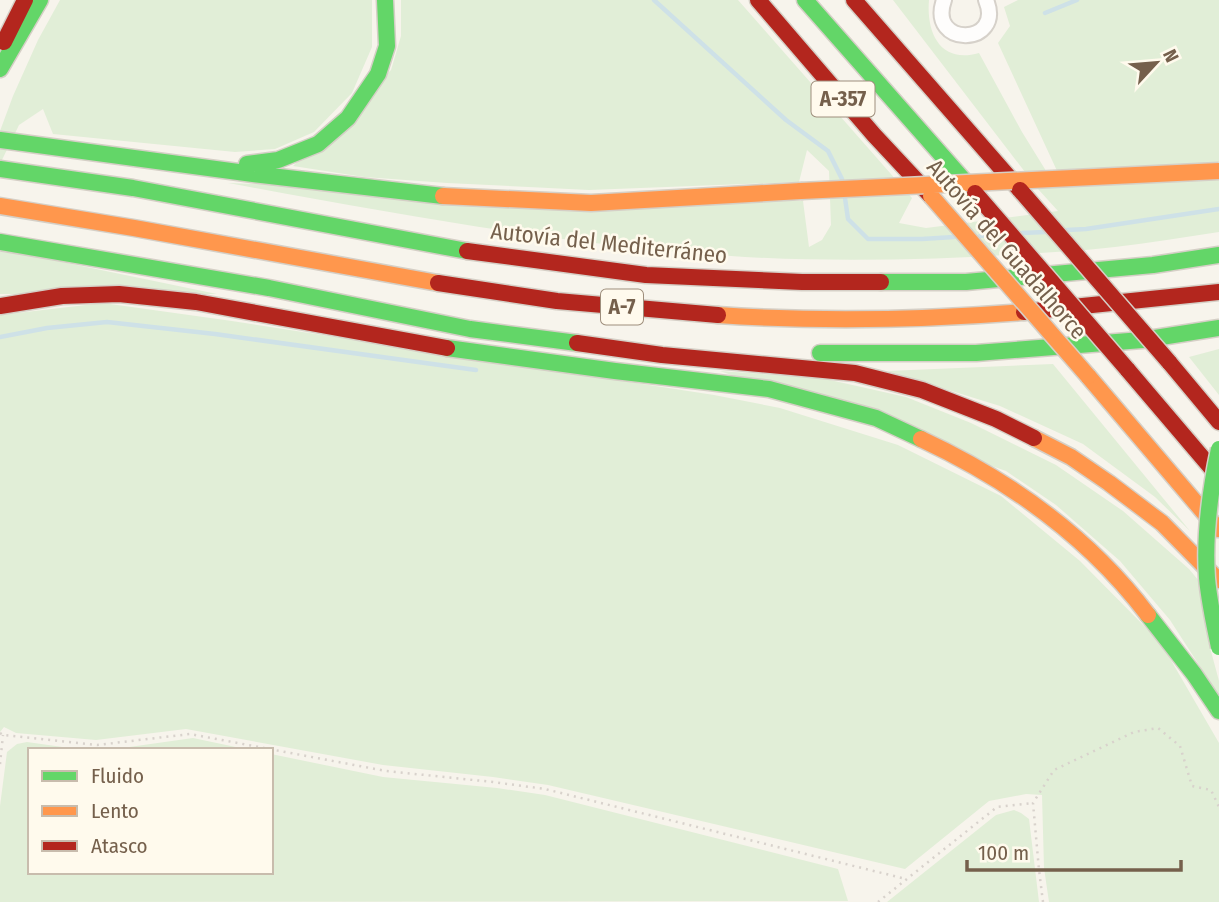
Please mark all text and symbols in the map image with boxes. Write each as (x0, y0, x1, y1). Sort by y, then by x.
north arrow (1121, 28, 1191, 98)
text: N (1158, 46, 1184, 66)
road number: A-357 (812, 82, 874, 116)
street label: Autovía del Guadalhorce (921, 153, 1093, 345)
street label: Autovía del Mediterráneo (489, 217, 729, 269)
road number: A-7 (601, 290, 643, 324)
legend (28, 748, 273, 874)
text: Fluido (91, 763, 144, 789)
text: Lento (91, 798, 139, 824)
scale bar (967, 828, 1180, 872)
text: Atasco (91, 833, 148, 859)
text: 100 m (978, 840, 1029, 866)

